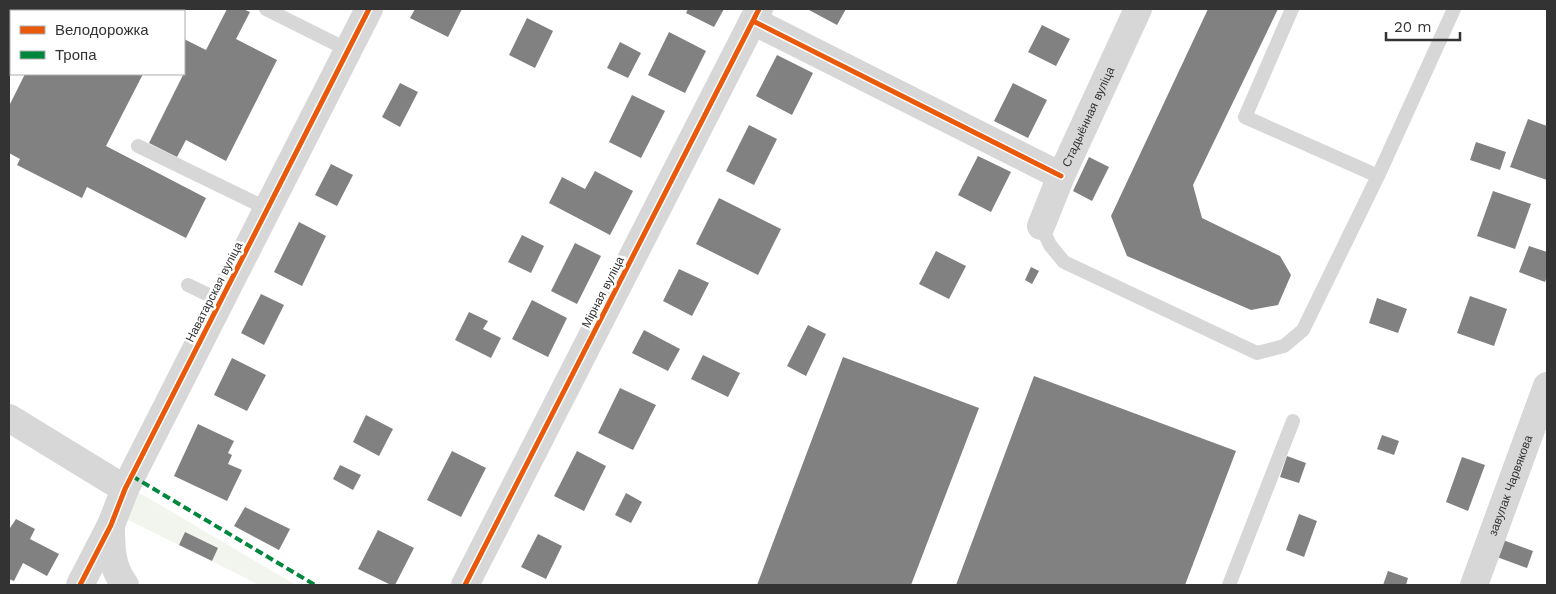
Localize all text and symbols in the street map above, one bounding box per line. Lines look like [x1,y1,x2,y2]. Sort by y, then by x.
legend [10,10,185,75]
scale bar [1386,10,1460,42]
text: 20 m [1394,18,1432,36]
text: Велодорожка [55,21,149,39]
text: Тропа [55,46,97,64]
street label: Стадыённая вуліца [1059,64,1118,169]
street label: Наватарская вуліца [183,239,245,344]
street label: Мірная вуліца [579,254,627,330]
street label: завулак Чарвякова [1486,433,1535,538]

